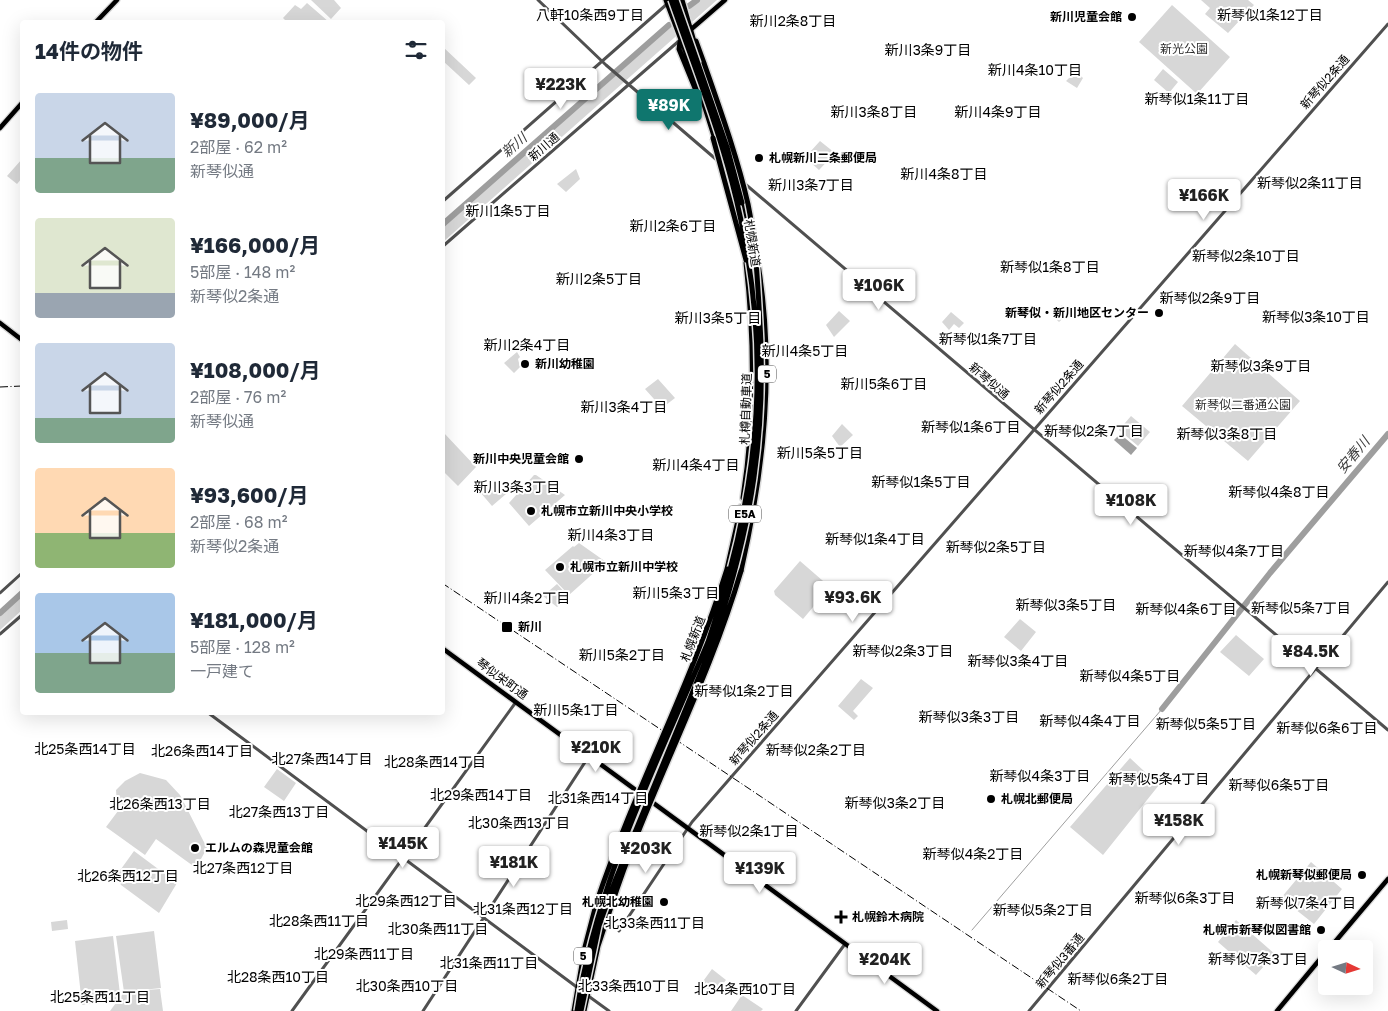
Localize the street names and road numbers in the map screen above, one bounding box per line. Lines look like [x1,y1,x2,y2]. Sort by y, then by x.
street label: 新琴似2条通 [1297,51,1352,112]
street label: 新川通 [525,129,562,164]
street label: 札幌新道 [741,218,764,268]
street label: 新琴似2条通 [1031,356,1086,417]
street label: 新琴似通 [966,359,1012,402]
road number: 5 [758,366,776,382]
street label: 札樽自動車道 [737,373,754,445]
road number: E5A [729,506,761,522]
street label: 札幌新道 [677,614,708,664]
street label: 琴似栄町通 [474,655,531,702]
street label: 新琴似2条通 [726,707,781,768]
street label: 新琴似3番通 [1032,930,1087,991]
road number: 5 [574,948,592,964]

